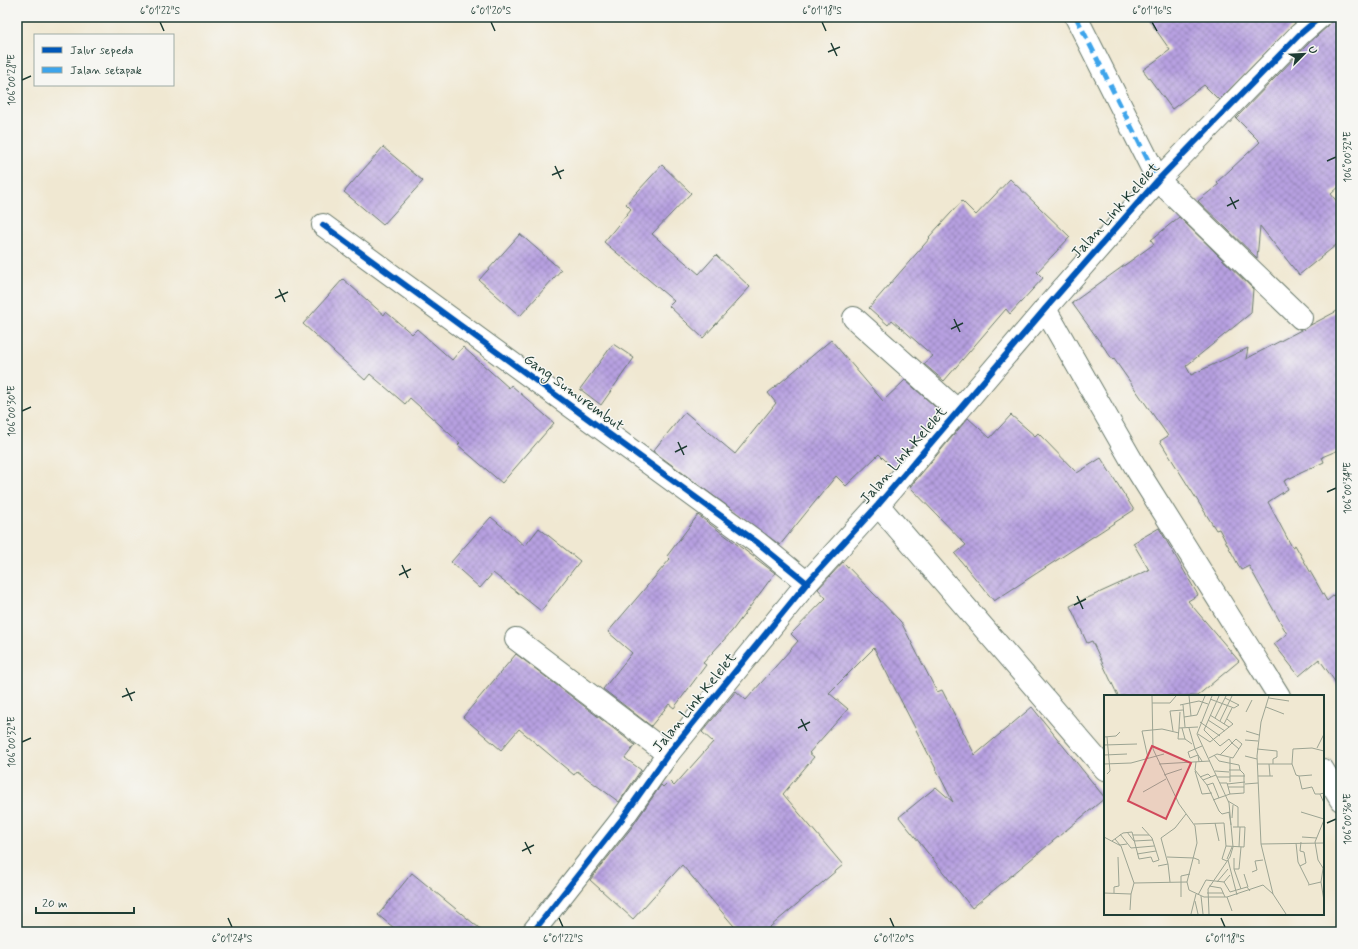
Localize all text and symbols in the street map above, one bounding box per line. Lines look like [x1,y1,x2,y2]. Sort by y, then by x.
text: 6°01'22"S [140,4,180,18]
text: 6°01'20"S [471,4,512,18]
text: 6°01'18"S [802,4,842,18]
text: 6°01'16"S [1132,4,1172,18]
legend [34,34,174,86]
north arrow [1284,34,1324,74]
text: Jalur sepeda [70,43,134,59]
text: U [1304,44,1320,56]
text: 106°00'28"E [5,54,19,106]
text: Jalan setapak [70,63,142,79]
text: 106°00'32"E [1341,131,1355,183]
street label: Jalan Link Kelelet [1067,158,1164,263]
street label: Gang Sumurembut [519,350,628,437]
text: 106°00'30"E [5,385,19,437]
street label: Jalan Link Kelelet [856,403,952,509]
text: 106°00'34"E [1341,462,1355,514]
street label: Jalan Link Kelelet [648,648,741,757]
inset map [1104,695,1324,915]
text: 106°00'32"E [5,716,19,768]
text: 106°00'36"E [1341,793,1355,845]
scale bar [36,889,134,915]
text: 20 m [42,896,68,912]
text: 6°01'24"S [212,932,253,946]
text: 6°01'22"S [543,932,583,946]
text: 6°01'20"S [874,932,915,946]
text: 6°01'18"S [1205,932,1245,946]

